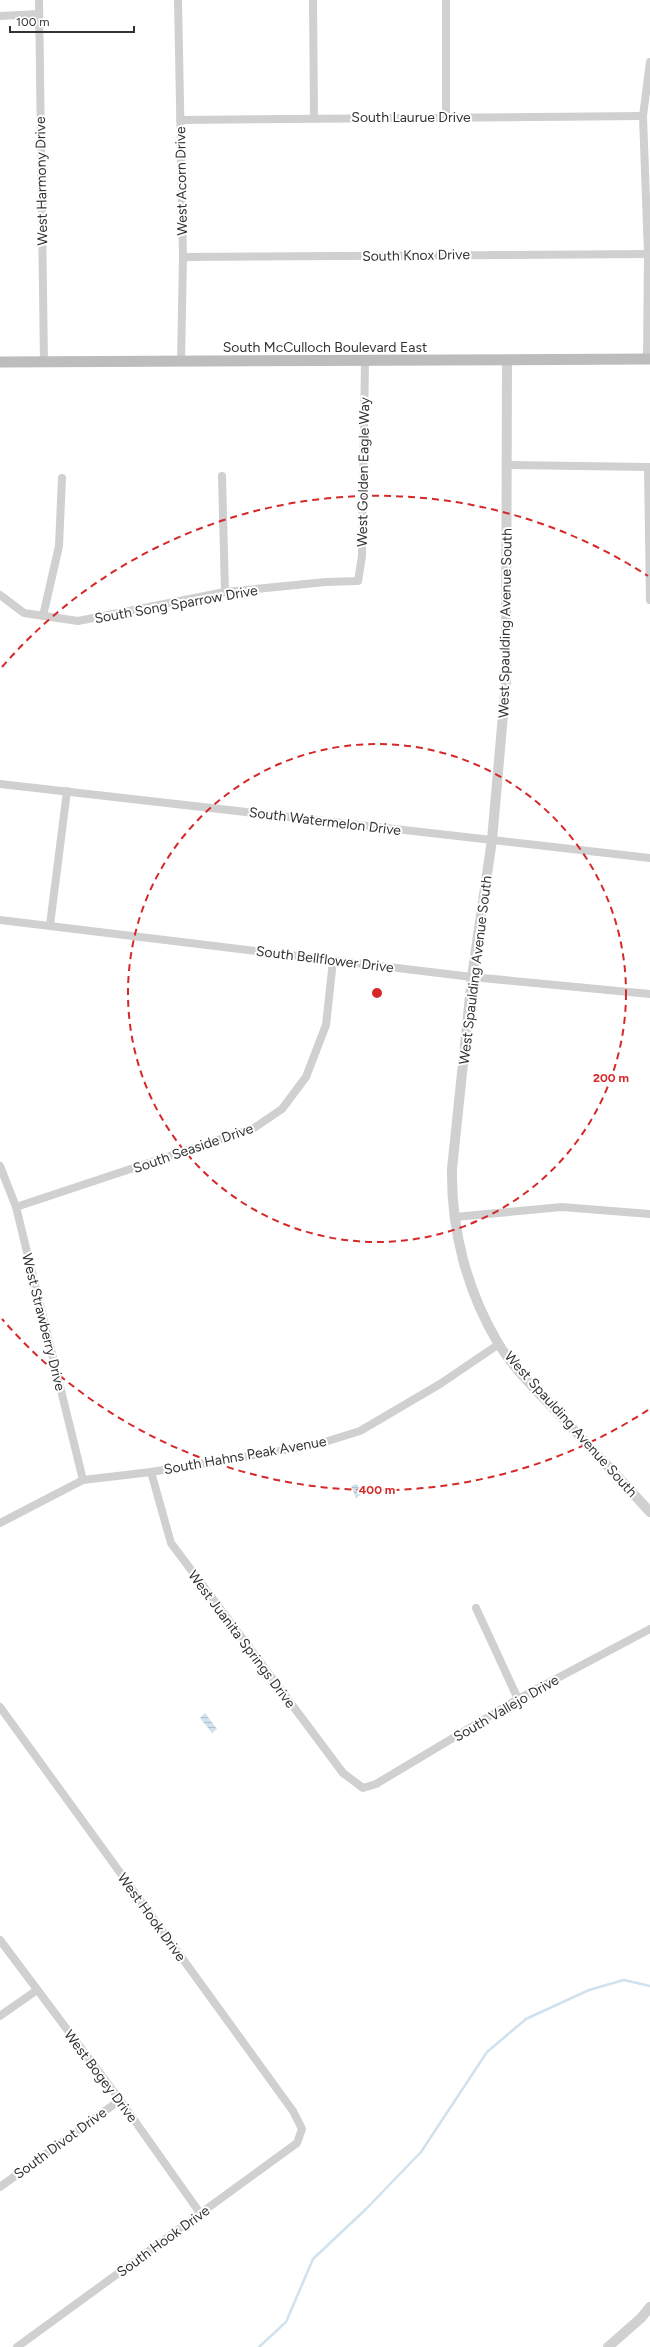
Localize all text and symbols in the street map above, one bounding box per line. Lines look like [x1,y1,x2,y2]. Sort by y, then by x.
scale bar [10,8,134,34]
text: 100 m [16,15,50,29]
street label: South Laurue Drive [351,109,471,126]
street label: West Harmony Drive [32,116,51,246]
street label: West Acorn Drive [172,126,191,236]
street label: South Knox Drive [362,246,470,265]
street label: South McCulloch Boulevard East [223,339,427,356]
street label: West Golden Eagle Way [354,396,373,547]
street label: West Spaulding Avenue South [495,528,516,718]
street label: South Song Sparrow Drive [93,582,259,627]
street label: South Watermelon Drive [248,804,402,839]
street label: West Spaulding Avenue South [455,875,496,1065]
street label: South Bellflower Drive [255,943,395,976]
centre of rings [370,986,384,1000]
text: 200 m [593,1071,629,1085]
street label: South Seaside Drive [131,1120,256,1177]
street label: West Strawberry Drive [18,1252,69,1393]
street label: West Spaulding Avenue South [501,1348,641,1501]
street label: South Hahns Peak Avenue [163,1433,328,1478]
text: 400 m [359,1483,395,1497]
street label: West Juanita Springs Drive [184,1567,299,1712]
street label: South Vallejo Drive [451,1671,562,1746]
street label: West Hook Drive [114,1870,190,1965]
street label: West Bogey Drive [60,2027,141,2126]
street label: South Divot Drive [11,2104,110,2183]
street label: South Hook Drive [114,2202,213,2281]

